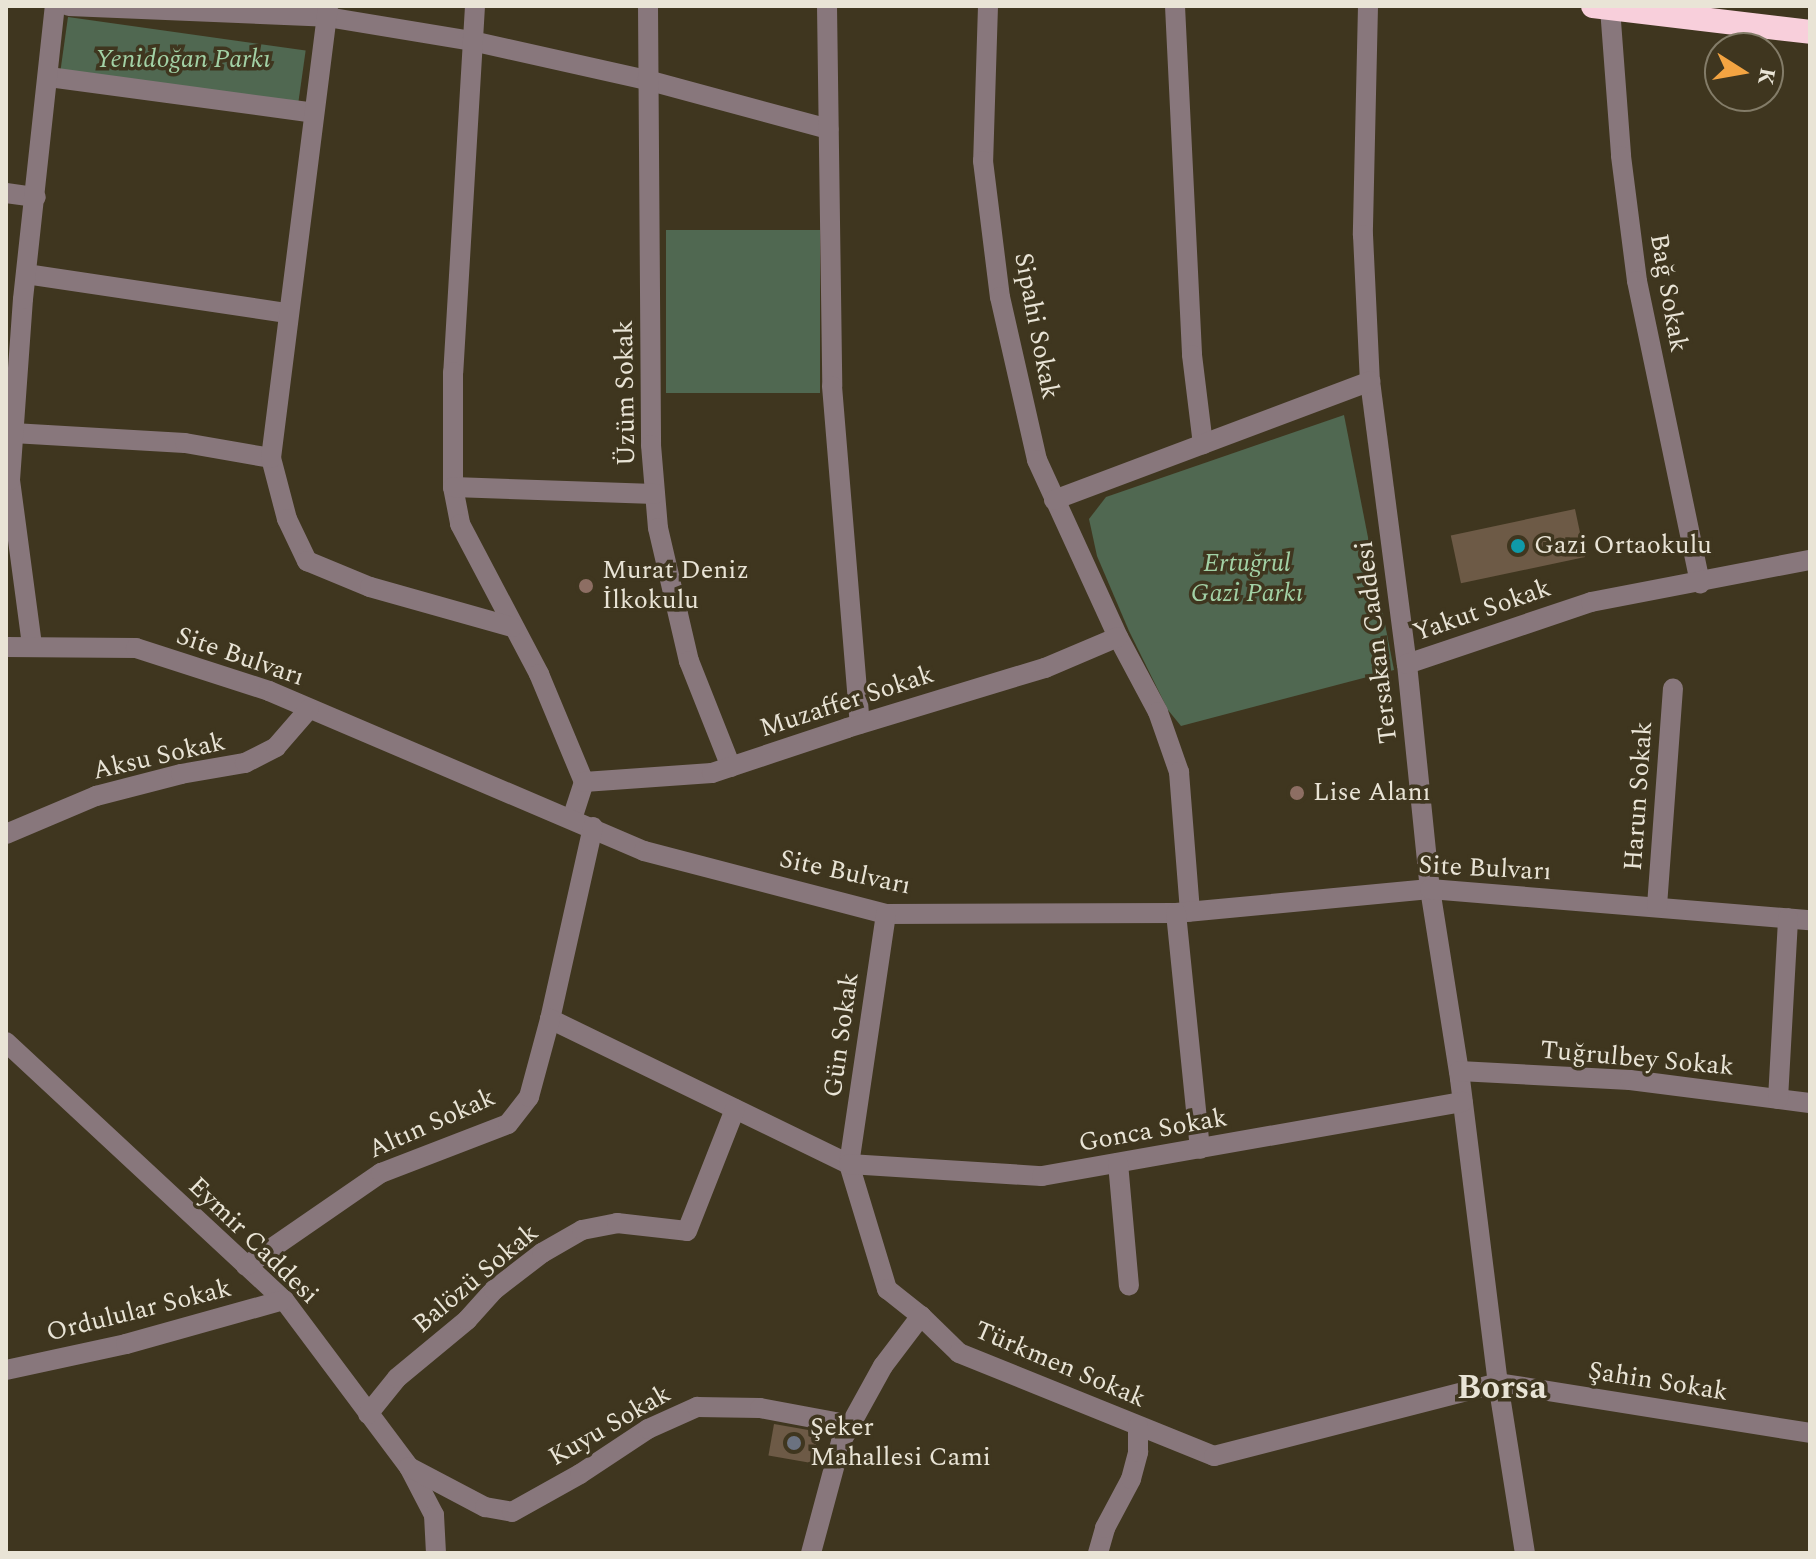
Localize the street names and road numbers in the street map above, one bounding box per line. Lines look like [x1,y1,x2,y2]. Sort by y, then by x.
street label: Bağ Sokak [1642,231,1694,355]
street label: Sipahi Sokak [1007,250,1065,402]
street label: Üzüm Sokak [609,320,643,466]
street label: Tersakan Caddesi [1349,539,1405,745]
street label: Yakut Sokak [1409,573,1555,649]
street label: Site Bulvarı [172,621,308,693]
street label: Muzaffer Sokak [756,659,938,745]
street label: Harun Sokak [1618,720,1660,872]
street label: Aksu Sokak [90,727,228,787]
street label: Site Bulvarı [777,844,913,902]
street label: Site Bulvarı [1418,850,1552,888]
street label: Gün Sokak [818,971,866,1099]
street label: Tuğrulbey Sokak [1539,1035,1735,1083]
street label: Altın Sokak [364,1082,500,1166]
street label: Gonca Sokak [1076,1103,1230,1159]
street label: Eymir Caddesi [181,1171,325,1311]
street label: Balözü Sokak [407,1217,545,1341]
street label: Ordulular Sokak [43,1273,235,1349]
street label: Türkmen Sokak [970,1315,1150,1415]
street label: Şahin Sokak [1586,1356,1730,1408]
street label: Kuyu Sokak [543,1379,677,1473]

